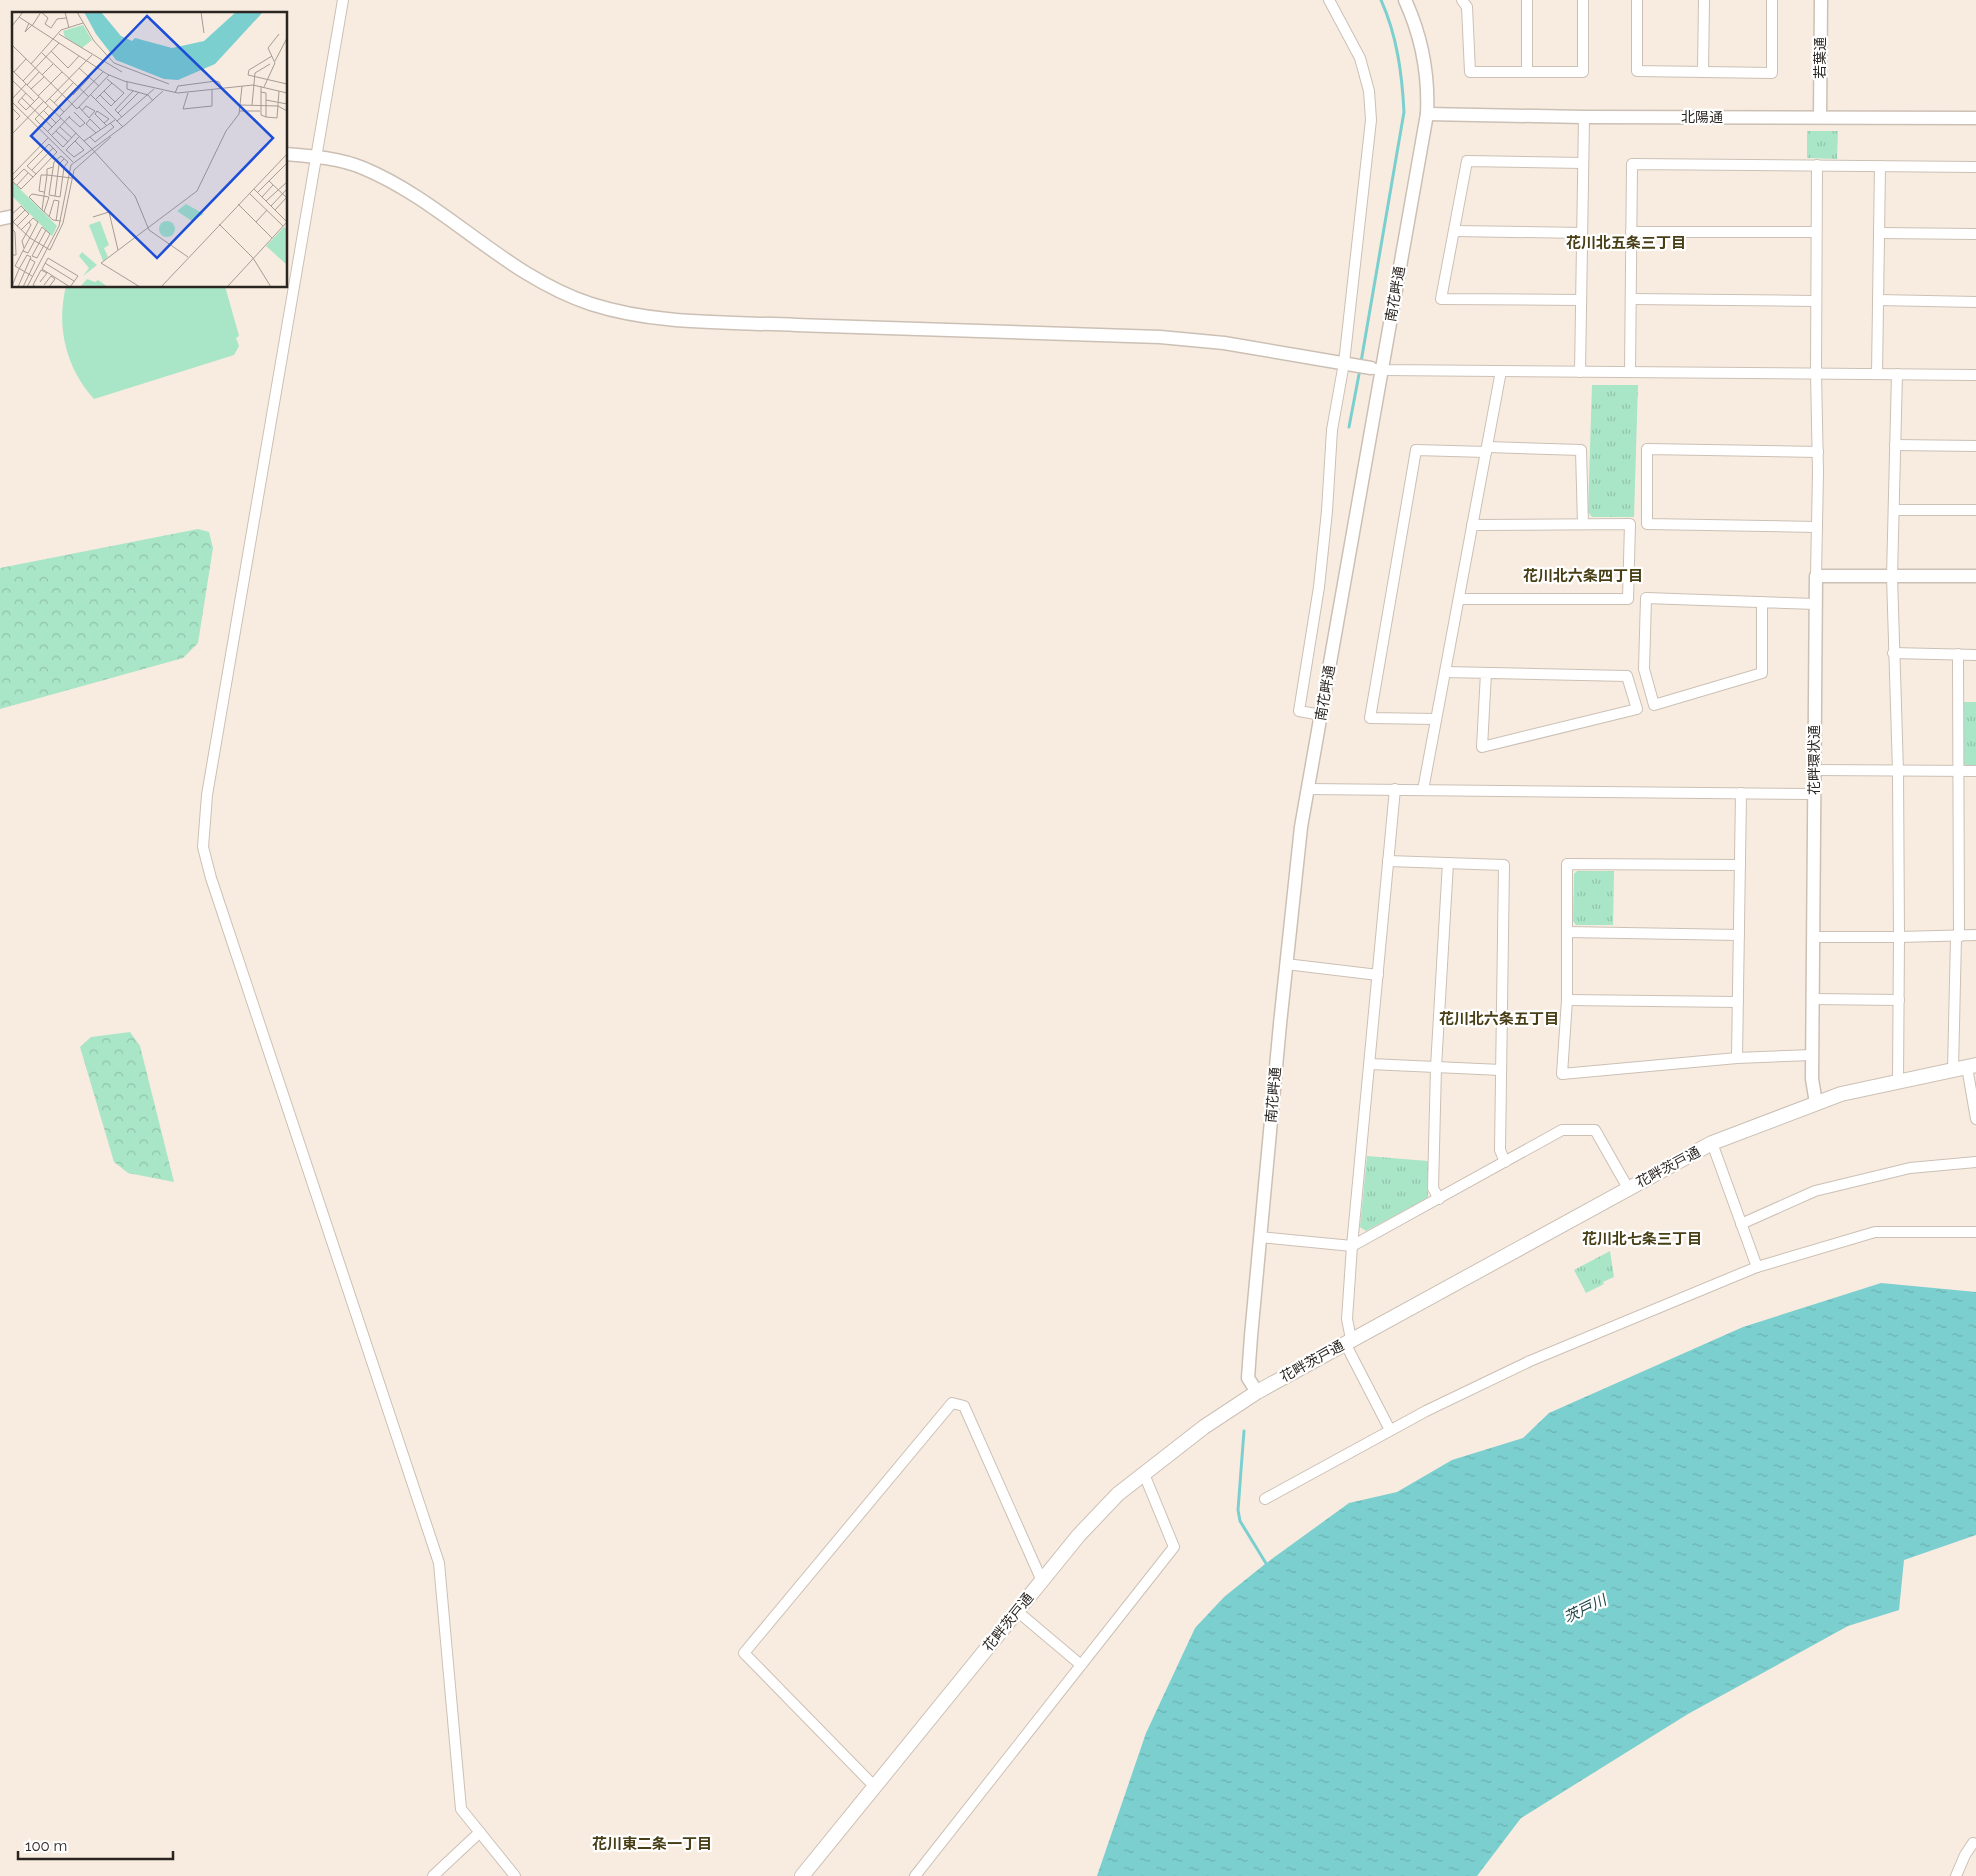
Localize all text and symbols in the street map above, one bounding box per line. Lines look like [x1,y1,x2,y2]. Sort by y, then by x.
inset map [12,12,288,288]
street label: 若葉通 [1812,37,1828,79]
street label: 北陽通 [1681,109,1723,125]
district label: 花川北五条三丁目 [1566,234,1686,252]
street label: 南花畔通 [1382,265,1408,323]
district label: 花川北六条四丁目 [1523,567,1643,585]
street label: 南花畔通 [1312,664,1338,722]
street label: 花畔環状通 [1806,725,1822,795]
district label: 花川北六条五丁目 [1439,1010,1559,1028]
street label: 南花畔通 [1263,1066,1283,1124]
street label: 花畔茨戸通 [1633,1144,1703,1190]
district label: 花川北七条三丁目 [1582,1230,1702,1248]
street label: 花畔茨戸通 [1278,1337,1346,1385]
street label: 花畔茨戸通 [980,1590,1036,1654]
water label: 茨戸川 [1561,1590,1611,1627]
scale bar [18,1828,172,1860]
district label: 花川東二条一丁目 [592,1835,712,1853]
text: 100 m [25,1837,67,1855]

